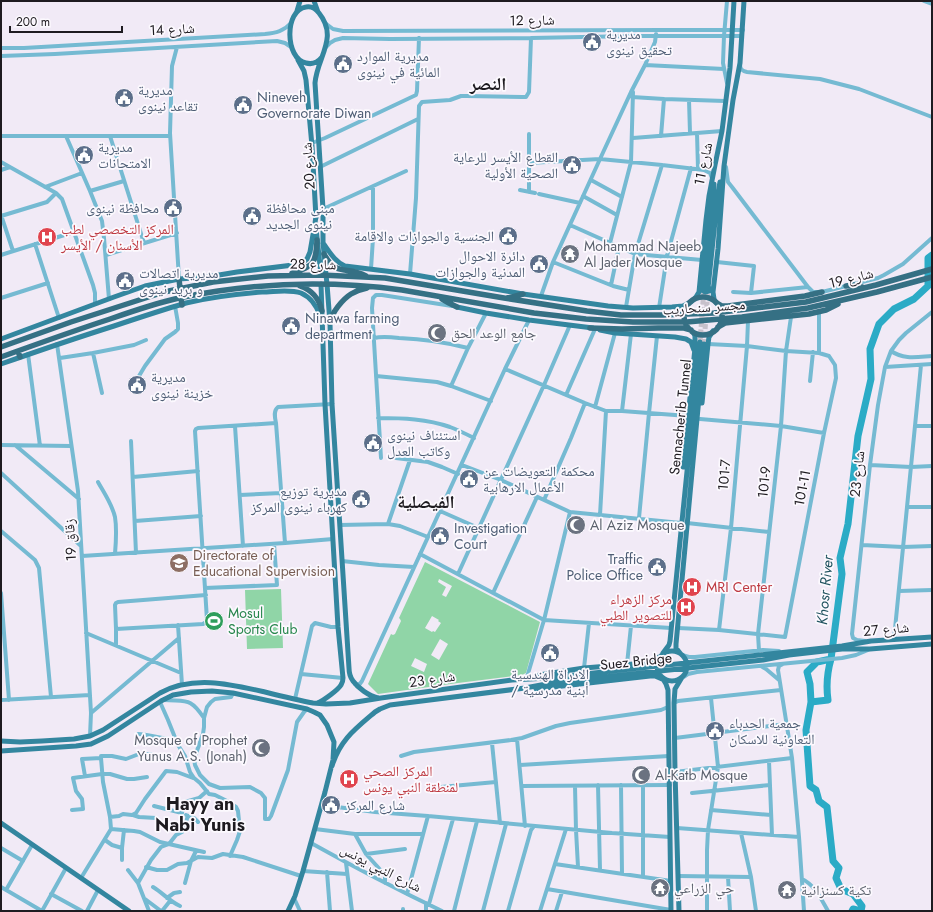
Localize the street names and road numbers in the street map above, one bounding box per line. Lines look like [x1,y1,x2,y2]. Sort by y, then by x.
street label: شارع 12 [509,10,555,30]
street label: شارع 14 [149,18,195,40]
street label: شارع 11 [689,141,717,187]
street label: شارع 20 [296,142,320,190]
street label: شارع 28 [290,254,336,274]
street label: شارع 19 [827,263,875,293]
street label: مجسر سنحاريب [662,294,746,320]
street label: Sennacherib Tunnel [664,358,696,476]
street label: شارع 23 [845,450,869,498]
street label: 101-7 [713,458,735,491]
street label: 101-9 [752,465,776,499]
street label: 101-11 [789,468,815,508]
street label: زقاق 19 [59,518,81,562]
street label: شارع 27 [862,617,910,641]
street label: Suez Bridge [599,647,673,675]
street label: شارع 23 [408,666,456,692]
street label: شارع النبي يونس [336,839,425,898]

